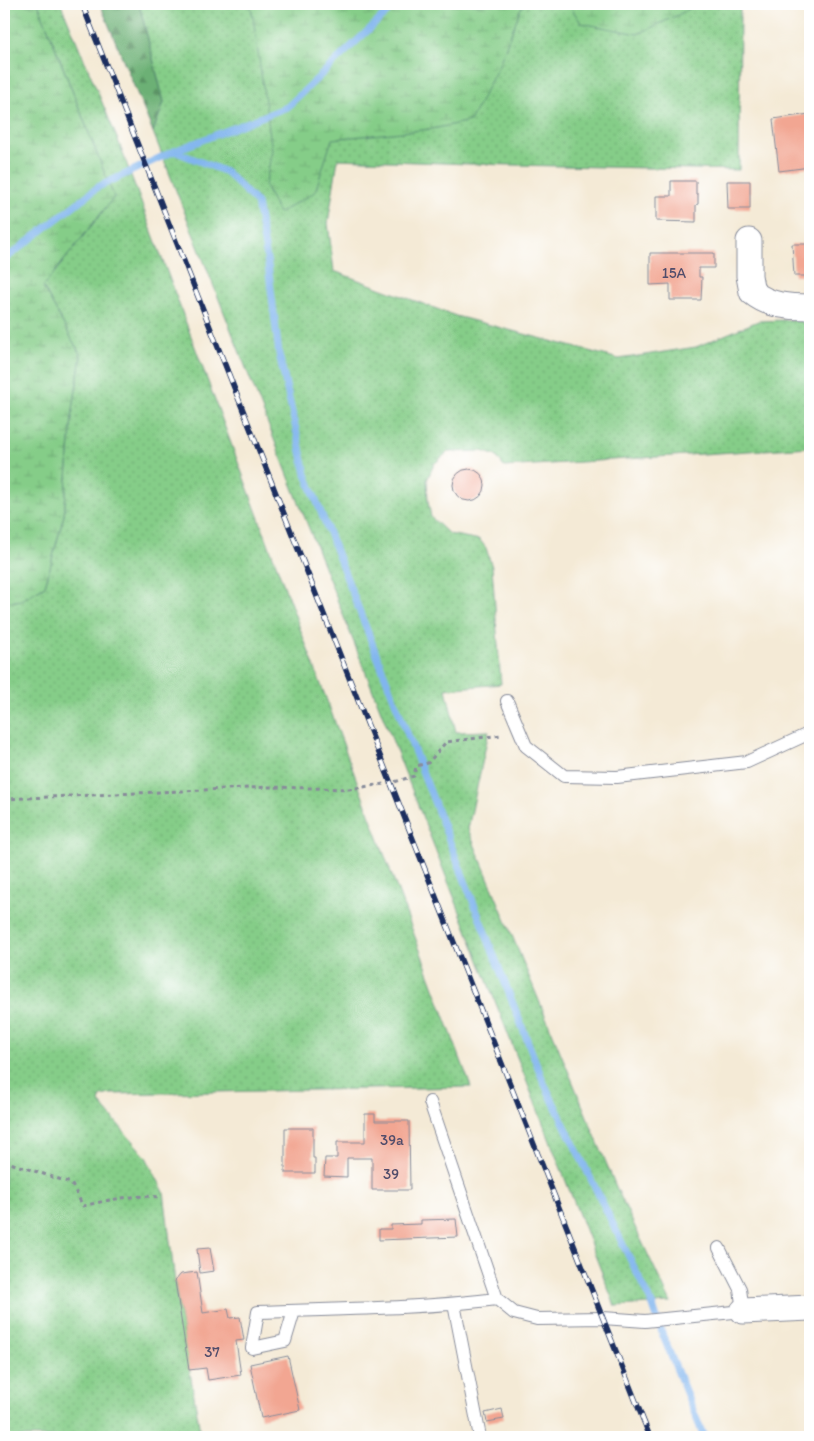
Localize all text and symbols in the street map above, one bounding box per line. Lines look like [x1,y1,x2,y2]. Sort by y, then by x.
house number: 15A [662,264,687,282]
house number: 39a [380,1131,404,1149]
house number: 39 [383,1165,399,1183]
house number: 37 [204,1343,220,1361]

